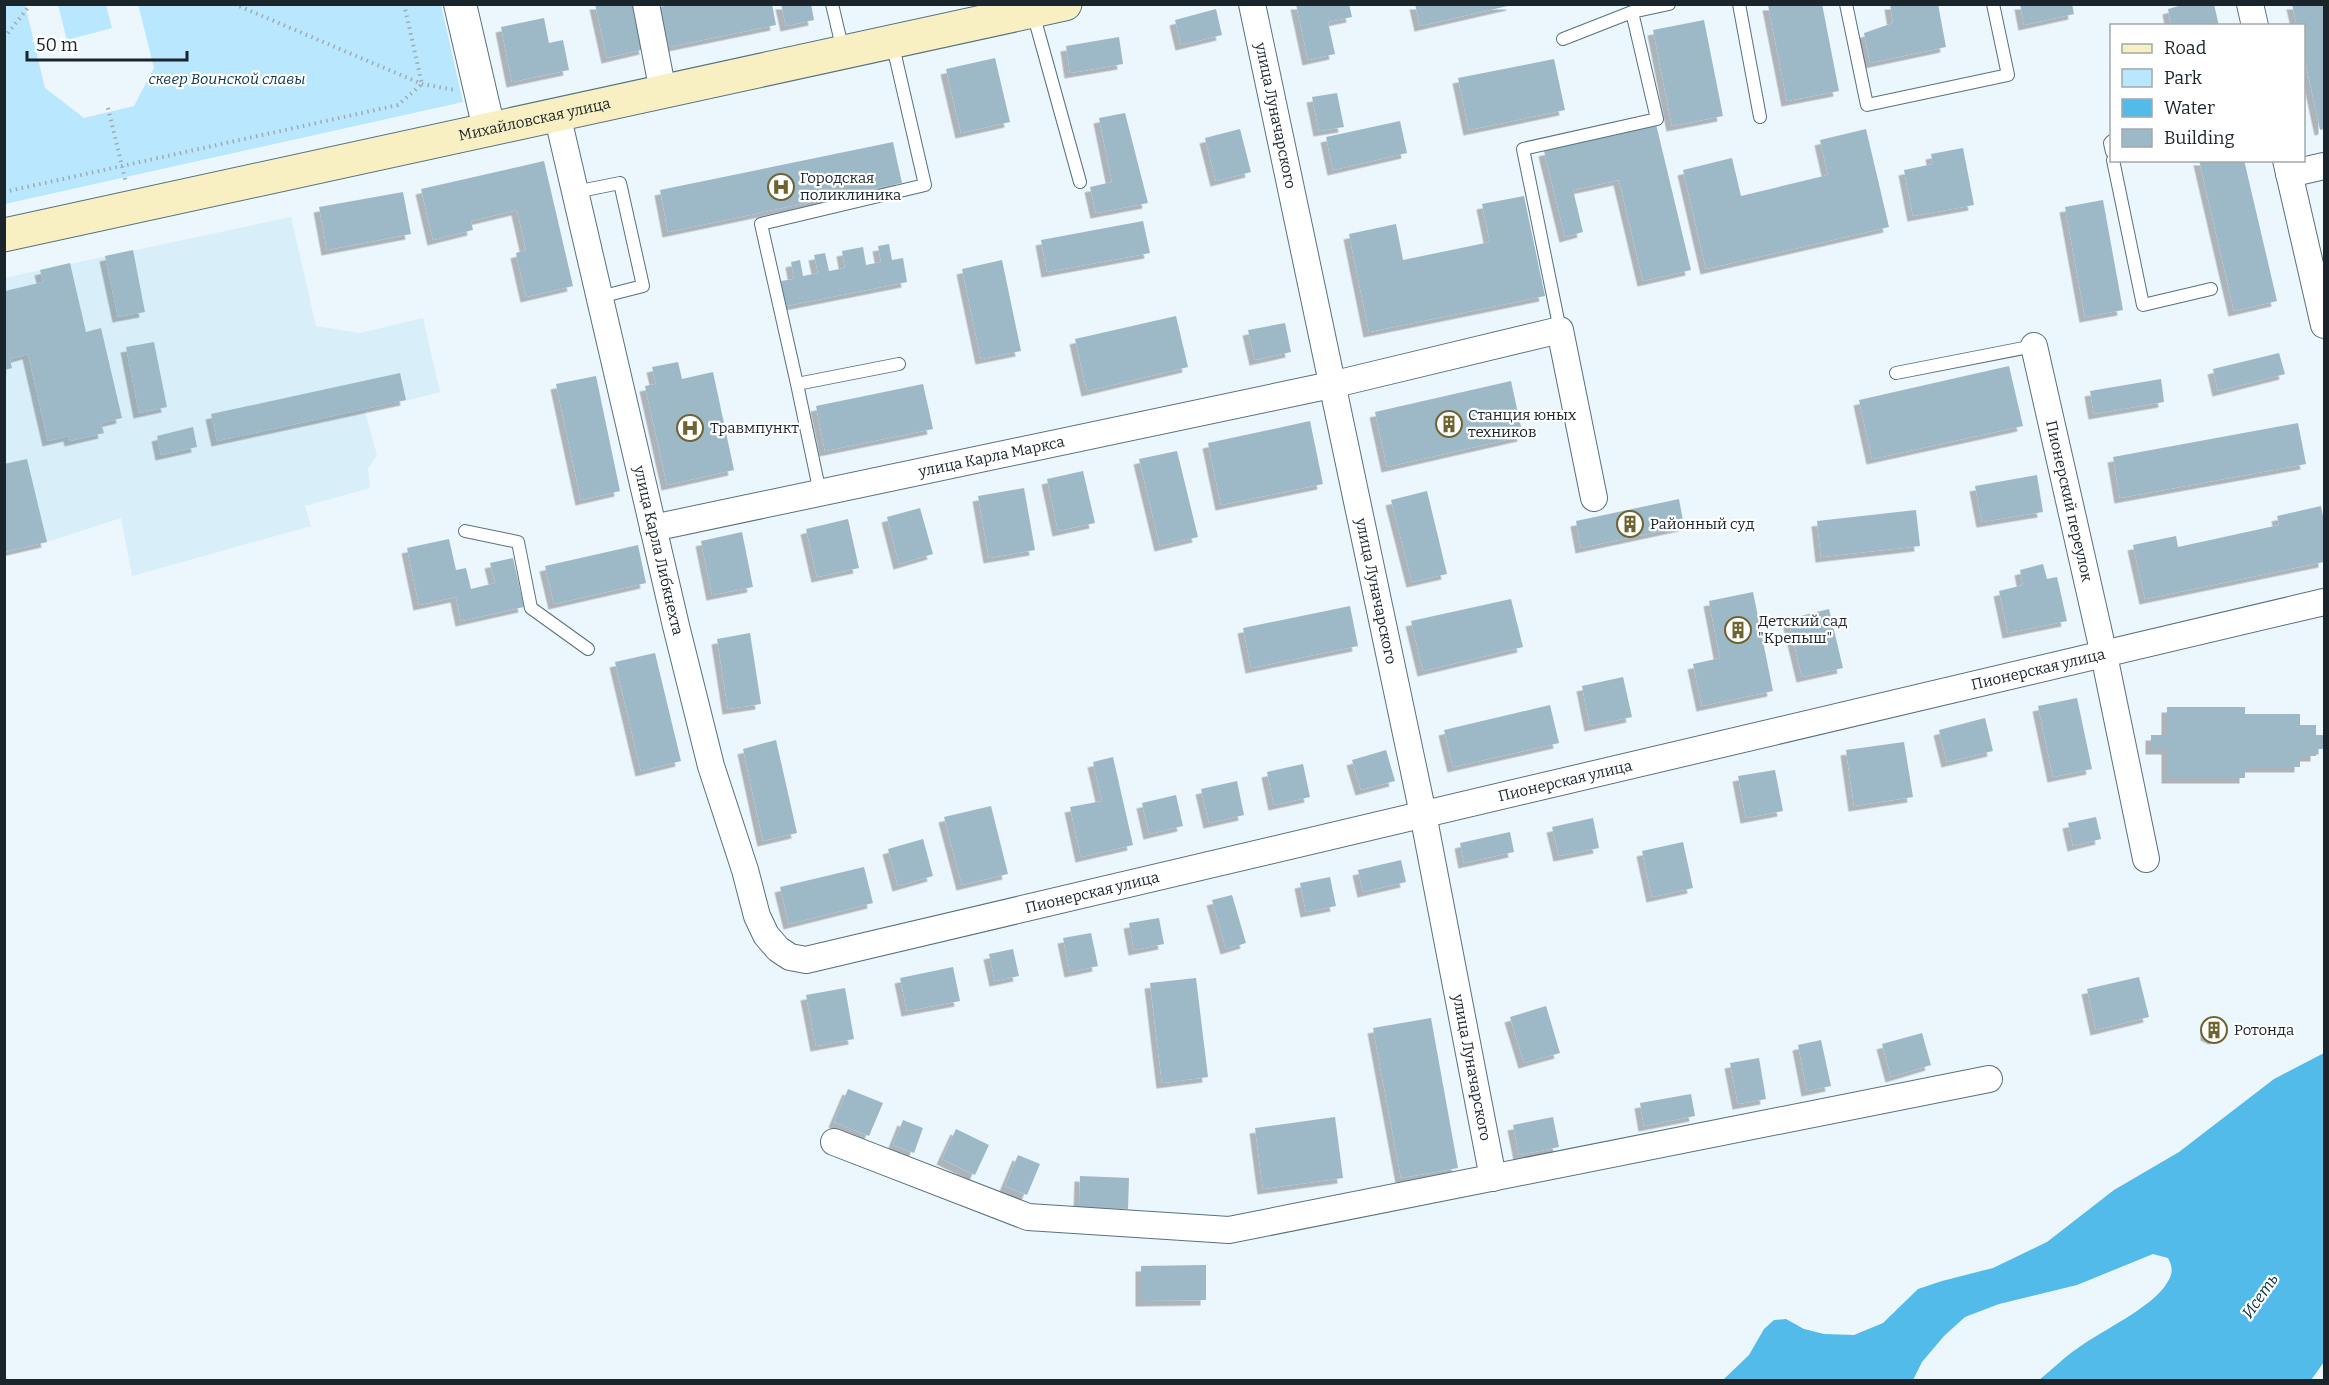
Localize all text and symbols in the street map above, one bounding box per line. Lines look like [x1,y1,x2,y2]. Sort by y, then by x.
scale bar [27,24,188,62]
legend [2110,24,2305,162]
text: 50 m [36,34,78,56]
text: Road [2164,37,2207,59]
street label: улица Луначарского [1251,40,1300,190]
text: Park [2164,67,2203,89]
park label: сквер Воинской славы [148,70,306,88]
street label: Михайловская улица [457,94,612,145]
text: Water [2164,97,2215,119]
text: Building [2164,127,2235,149]
place label: Городская поликлиника [800,169,901,204]
hospital icon: Городская поликлиника [766,172,796,202]
place label: Станция юных техников [1468,406,1577,441]
building icon: Станция юных техников [1434,409,1464,439]
hospital icon: Травмпункт [675,413,705,443]
place label: Травмпункт [710,419,799,437]
street label: Пионерский переулок [2042,419,2096,584]
street label: улица Карла Маркса [916,432,1066,481]
street label: улица Карла Либкнехта [630,463,687,637]
building icon: Районный суд [1615,509,1645,539]
street label: улица Луначарского [1352,515,1400,666]
place label: Районный суд [1650,515,1754,533]
place label: Детский сад "Крепыш" [1758,612,1847,647]
building icon: Детский сад "Крепыш" [1723,615,1753,645]
street label: Пионерская улица [1969,645,2107,694]
street label: Пионерская улица [1496,756,1634,805]
street label: Пионерская улица [1023,868,1161,917]
street label: улица Луначарского [1449,992,1495,1142]
building icon: Ротонда [2199,1015,2229,1045]
place label: Ротонда [2234,1021,2294,1039]
water label: Исеть [2238,1270,2282,1322]

